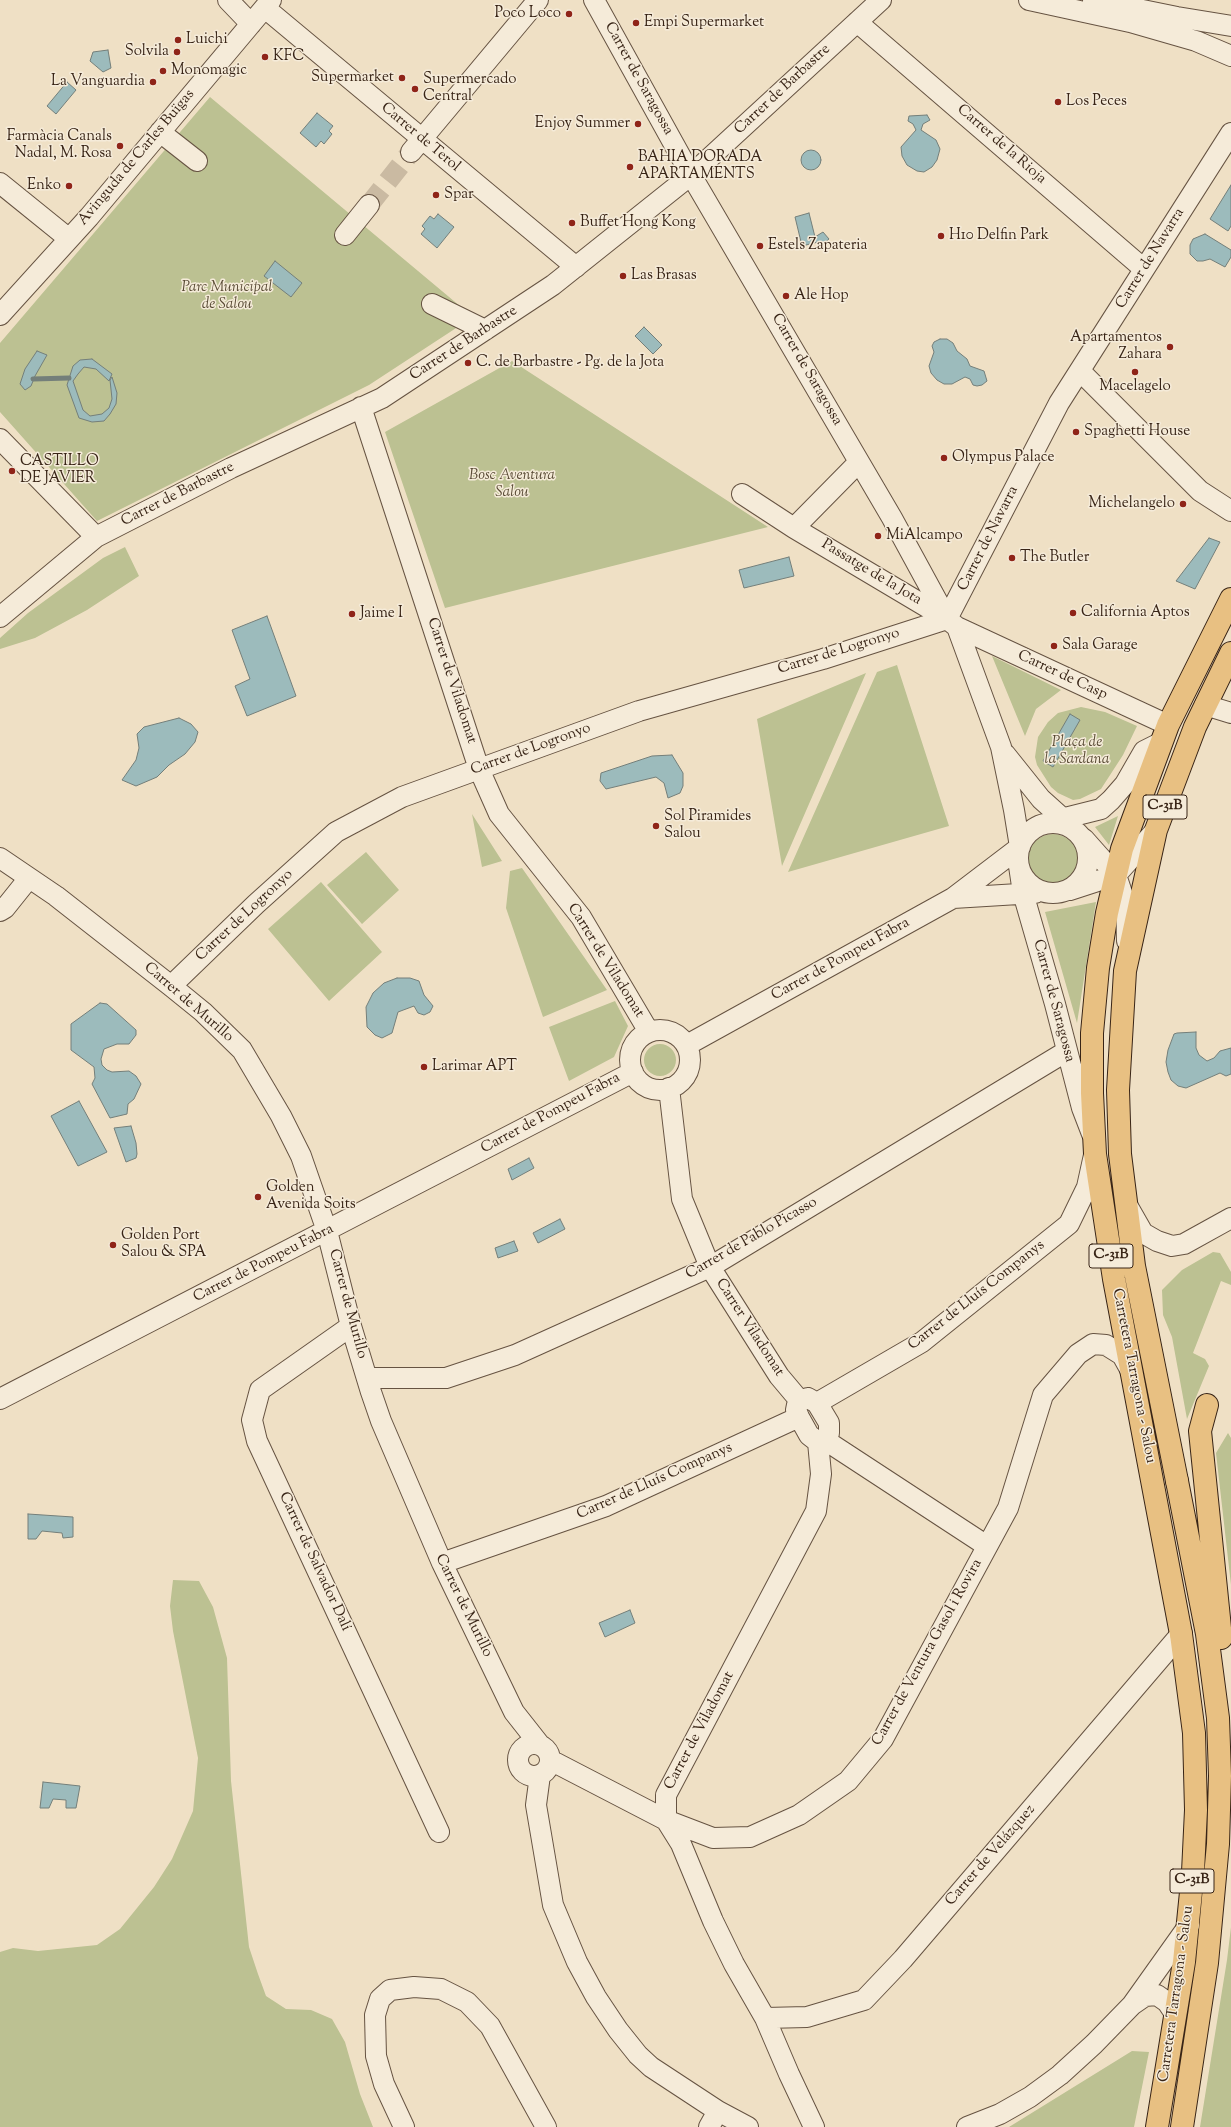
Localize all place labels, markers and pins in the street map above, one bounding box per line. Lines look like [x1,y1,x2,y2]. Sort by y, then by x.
place label: Poco Loco [495,5,561,23]
marker: Poco Loco [564,9,574,19]
place label: Empi Supermarket [644,14,764,32]
marker: Empi Supermarket [631,18,641,28]
place label: Luichi [186,31,228,49]
marker: Luichi [173,35,183,45]
place label: Solvila [125,43,169,61]
marker: Solvila [172,47,182,57]
place label: KFC [273,48,304,66]
marker: KFC [260,52,270,62]
place label: Monomagic [171,62,247,80]
marker: Monomagic [158,66,168,76]
place label: Supermarket [311,69,394,87]
place label: Supermercado Central [423,71,516,106]
place label: La Vanguardia [51,73,145,91]
marker: Supermarket [397,73,407,83]
marker: La Vanguardia [148,77,158,87]
marker: Supermercado Central [410,84,420,94]
place label: Los Peces [1066,93,1127,111]
marker: Los Peces [1053,97,1063,107]
place label: Enjoy Summer [535,115,630,133]
marker: Enjoy Summer [633,119,643,129]
place label: Farmàcia Canals Nadal, M. Rosa [7,128,112,163]
marker: Farmàcia Canals Nadal, M. Rosa [115,141,125,151]
place label: BAHIA DORADA APARTAMENTS [638,149,762,184]
marker: BAHIA DORADA APARTAMENTS [625,162,635,172]
place label: Enko [27,177,61,195]
marker: Enko [64,181,74,191]
place label: Spar [444,186,474,204]
marker: Spar [431,190,441,200]
place label: Buffet Hong Kong [580,214,696,232]
marker: Buffet Hong Kong [567,218,577,228]
place label: H10 Delfin Park [949,227,1049,245]
marker: H10 Delfin Park [936,231,946,241]
place label: Estels Zapateria [768,237,867,255]
marker: Estels Zapateria [755,241,765,251]
place label: Las Brasas [631,267,697,285]
marker: Las Brasas [618,271,628,281]
place label: Ale Hop [794,287,849,305]
marker: Ale Hop [781,291,791,301]
place label: Apartamentos Zahara [1070,329,1162,364]
marker: Apartamentos Zahara [1165,342,1175,352]
place label: C. de Barbastre - Pg. de la Jota [476,354,664,372]
marker: C. de Barbastre - Pg. de la Jota [463,358,473,368]
marker: Macelagelo [1130,367,1140,377]
place label: Macelagelo [1099,378,1171,396]
place label: Spaghetti House [1084,423,1190,441]
marker: Spaghetti House [1071,427,1081,437]
place label: Olympus Palace [952,449,1054,467]
place label: CASTILLO DE JAVIER [20,453,99,488]
marker: Olympus Palace [939,453,949,463]
marker: CASTILLO DE JAVIER [7,466,17,476]
place label: Michelangelo [1089,495,1175,513]
marker: Michelangelo [1178,499,1188,509]
place label: MiAlcampo [886,527,963,545]
marker: MiAlcampo [873,531,883,541]
place label: The Butler [1020,549,1089,567]
marker: The Butler [1007,553,1017,563]
place label: California Aptos [1081,604,1190,622]
place label: Jaime I [360,605,403,623]
marker: California Aptos [1068,608,1078,618]
marker: Jaime I [347,609,357,619]
place label: Sala Garage [1062,637,1138,655]
marker: Sala Garage [1049,641,1059,651]
place label: Sol Piramides Salou [664,808,751,843]
marker: Sol Piramides Salou [651,821,661,831]
place label: Larimar APT [432,1058,517,1076]
marker: Larimar APT [419,1062,429,1072]
place label: Golden Avenida Soits [266,1179,356,1214]
marker: Golden Avenida Soits [253,1192,263,1202]
place label: Golden Port Salou & SPA [121,1227,207,1262]
marker: Golden Port Salou & SPA [108,1240,118,1250]

